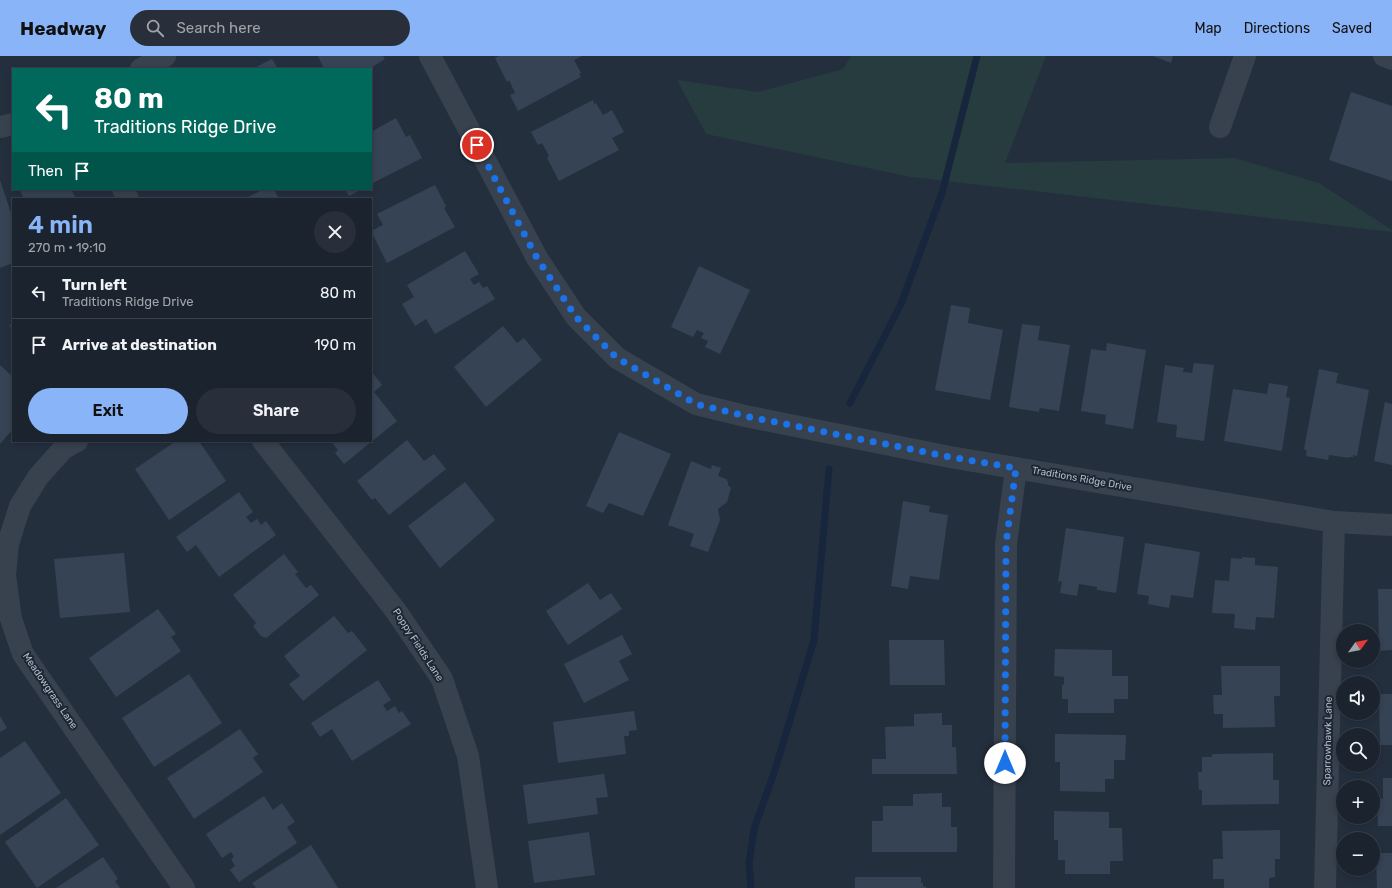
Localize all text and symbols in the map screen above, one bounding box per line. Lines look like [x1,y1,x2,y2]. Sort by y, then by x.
search box [130,10,410,46]
text: Headway [20,17,106,40]
icon: search [144,17,166,39]
text: Search here [176,19,261,37]
text: Map [1195,20,1222,37]
text: Directions [1244,20,1310,37]
text: Saved [1332,20,1372,37]
text: 80 m [94,82,164,115]
icon: left [28,84,80,136]
text: Traditions Ridge Drive [94,116,276,138]
pin [460,128,494,162]
icon: arrive [466,134,488,156]
icon: arrive [71,160,93,182]
text: Then [28,162,63,180]
text: 4 min [28,211,93,239]
button: close [314,211,356,253]
text: 270 m · 19:10 [28,240,106,255]
text: Turn left [62,276,127,294]
icon: left [28,282,50,304]
text: 80 m [320,284,356,302]
text: Traditions Ridge Drive [62,294,194,309]
icon: arrive [28,334,50,356]
text: Arrive at destination [62,336,217,354]
text: 190 m [314,336,356,354]
button: Exit [28,388,188,434]
button: Share [196,388,356,434]
street label: Traditions Ridge Drive [1031,464,1133,494]
street label: Poppy Fields Lane [390,606,446,684]
north arrow [1336,624,1380,668]
map controls [1336,624,1380,876]
street label: Meadowgrass Lane [20,651,80,732]
button: sound [1336,676,1380,720]
street label: Sparrowhawk Lane [1321,696,1335,785]
button: search [1336,728,1380,772]
position arrow [984,742,1026,784]
button: + [1336,780,1380,824]
button: − [1336,832,1380,876]

